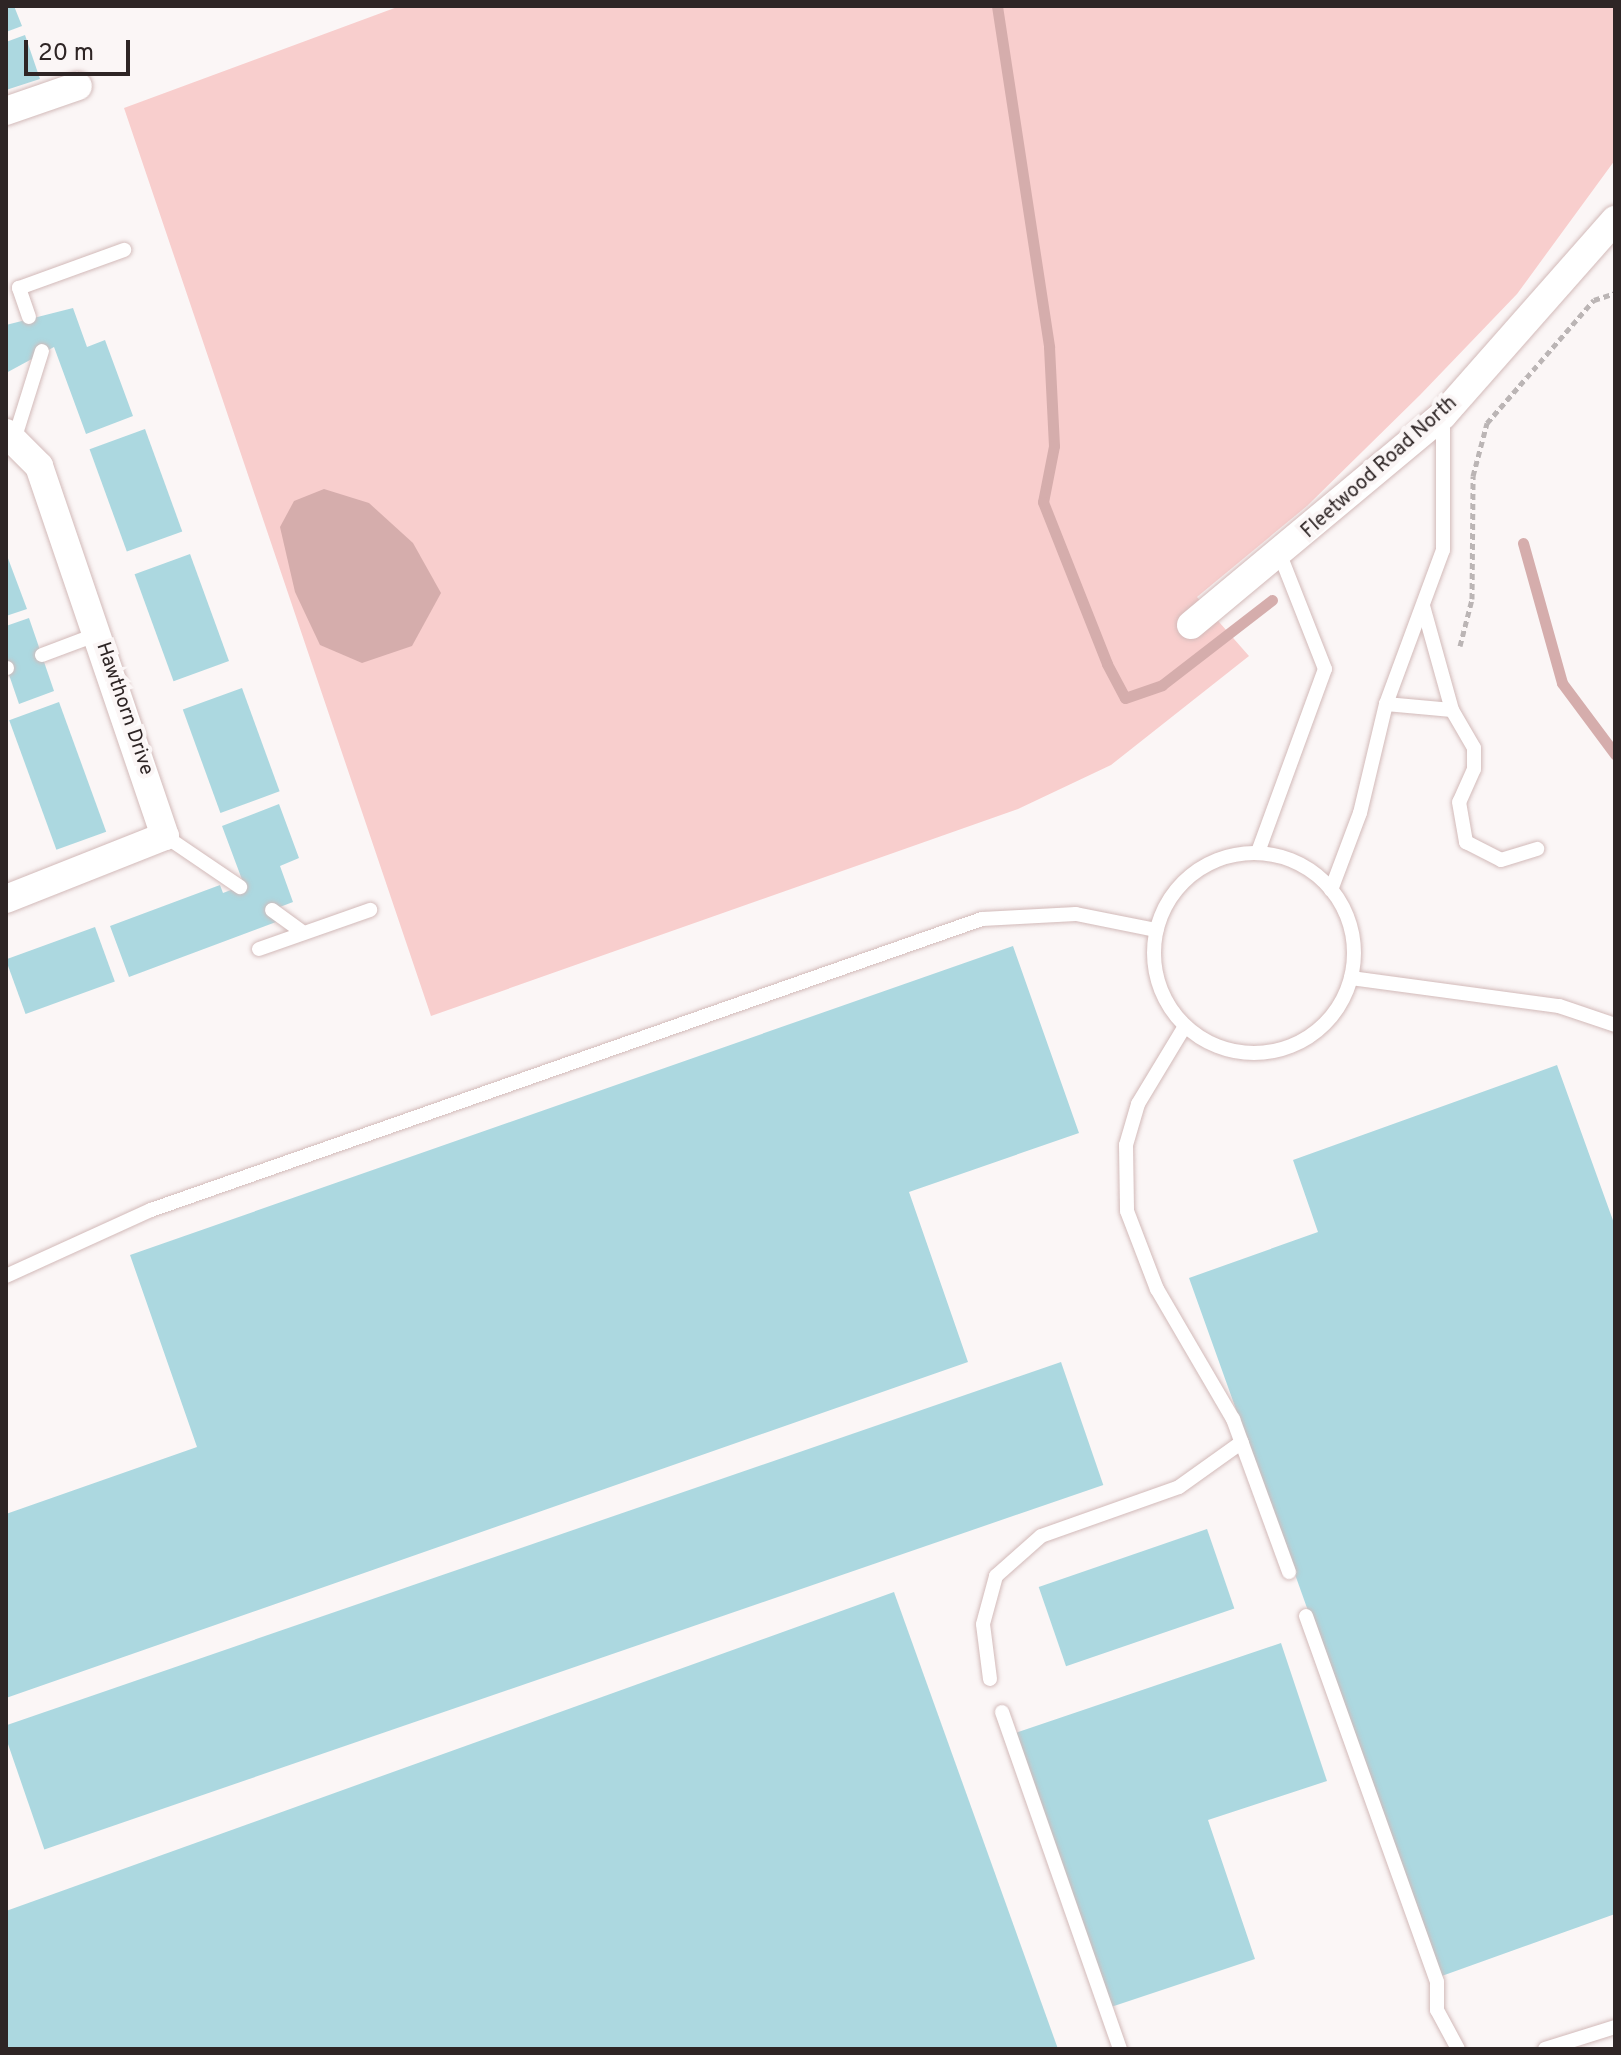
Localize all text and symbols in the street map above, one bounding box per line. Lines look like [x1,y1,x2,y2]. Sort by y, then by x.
scale bar [28,24,134,74]
text: 20 m [38,39,94,69]
street label: Fleetwood Road North [1297,392,1463,544]
street label: Hawthorn Drive [90,639,158,779]

